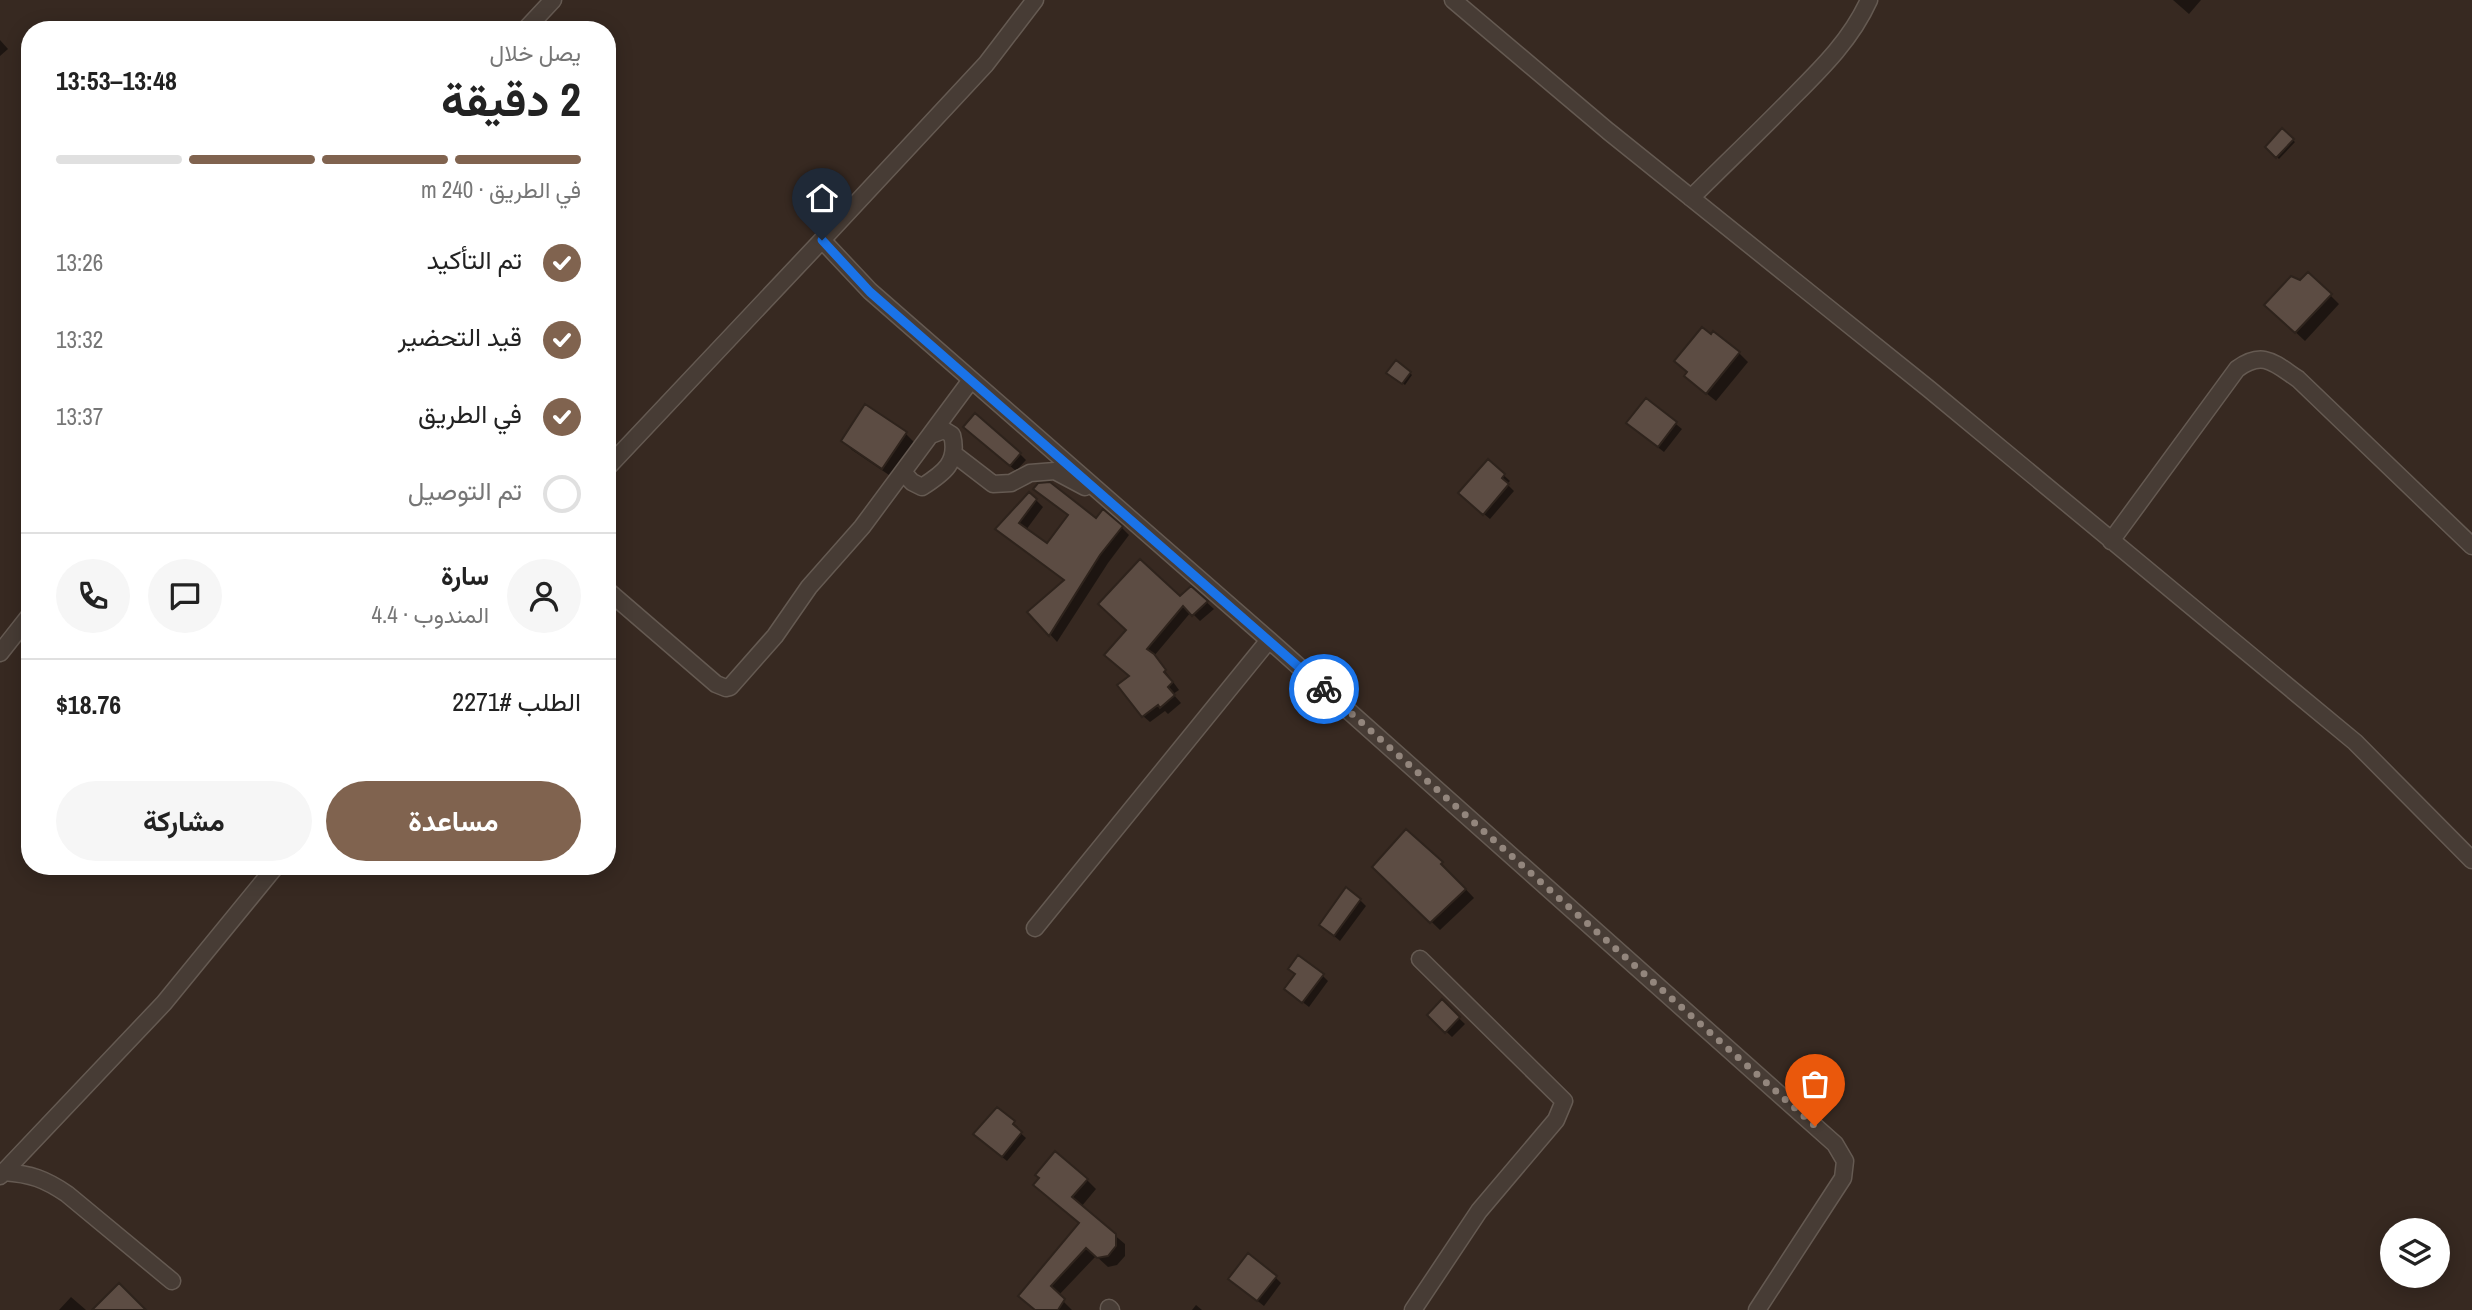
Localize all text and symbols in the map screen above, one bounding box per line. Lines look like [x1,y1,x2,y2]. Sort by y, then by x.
text: يصل خلال [489,37,581,68]
text: 13:48–13:53 [56,63,177,98]
text: 2 دقيقة [441,68,581,130]
pin [792,168,852,240]
text: في الطريق · 240 m [421,174,581,205]
icon: home [803,179,841,217]
text: تم التأكيد [427,242,522,277]
icon: check [543,244,581,282]
text: 13:26 [56,247,103,278]
text: قيد التحضير [398,319,522,354]
icon: check [543,321,581,359]
text: 13:32 [56,324,103,355]
text: في الطريق [418,396,522,431]
icon: check [543,398,581,436]
text: 13:37 [56,401,103,432]
text: تم التوصيل [408,473,522,508]
text: سارة [441,558,489,593]
button: phone [56,559,130,633]
button: chat [148,559,222,633]
button: person [507,559,581,633]
text: المندوب · 4.4 [372,599,489,630]
courier [1289,654,1359,724]
icon: bike [1305,670,1343,708]
text: الطلب #2271 [452,684,581,719]
text: $18.76 [56,687,121,722]
button: مشاركة [56,781,312,861]
button: مساعدة [326,781,581,861]
pin [1785,1054,1845,1126]
icon: bag [1796,1065,1834,1103]
map controls [2380,1218,2450,1288]
button: layers [2380,1218,2450,1288]

